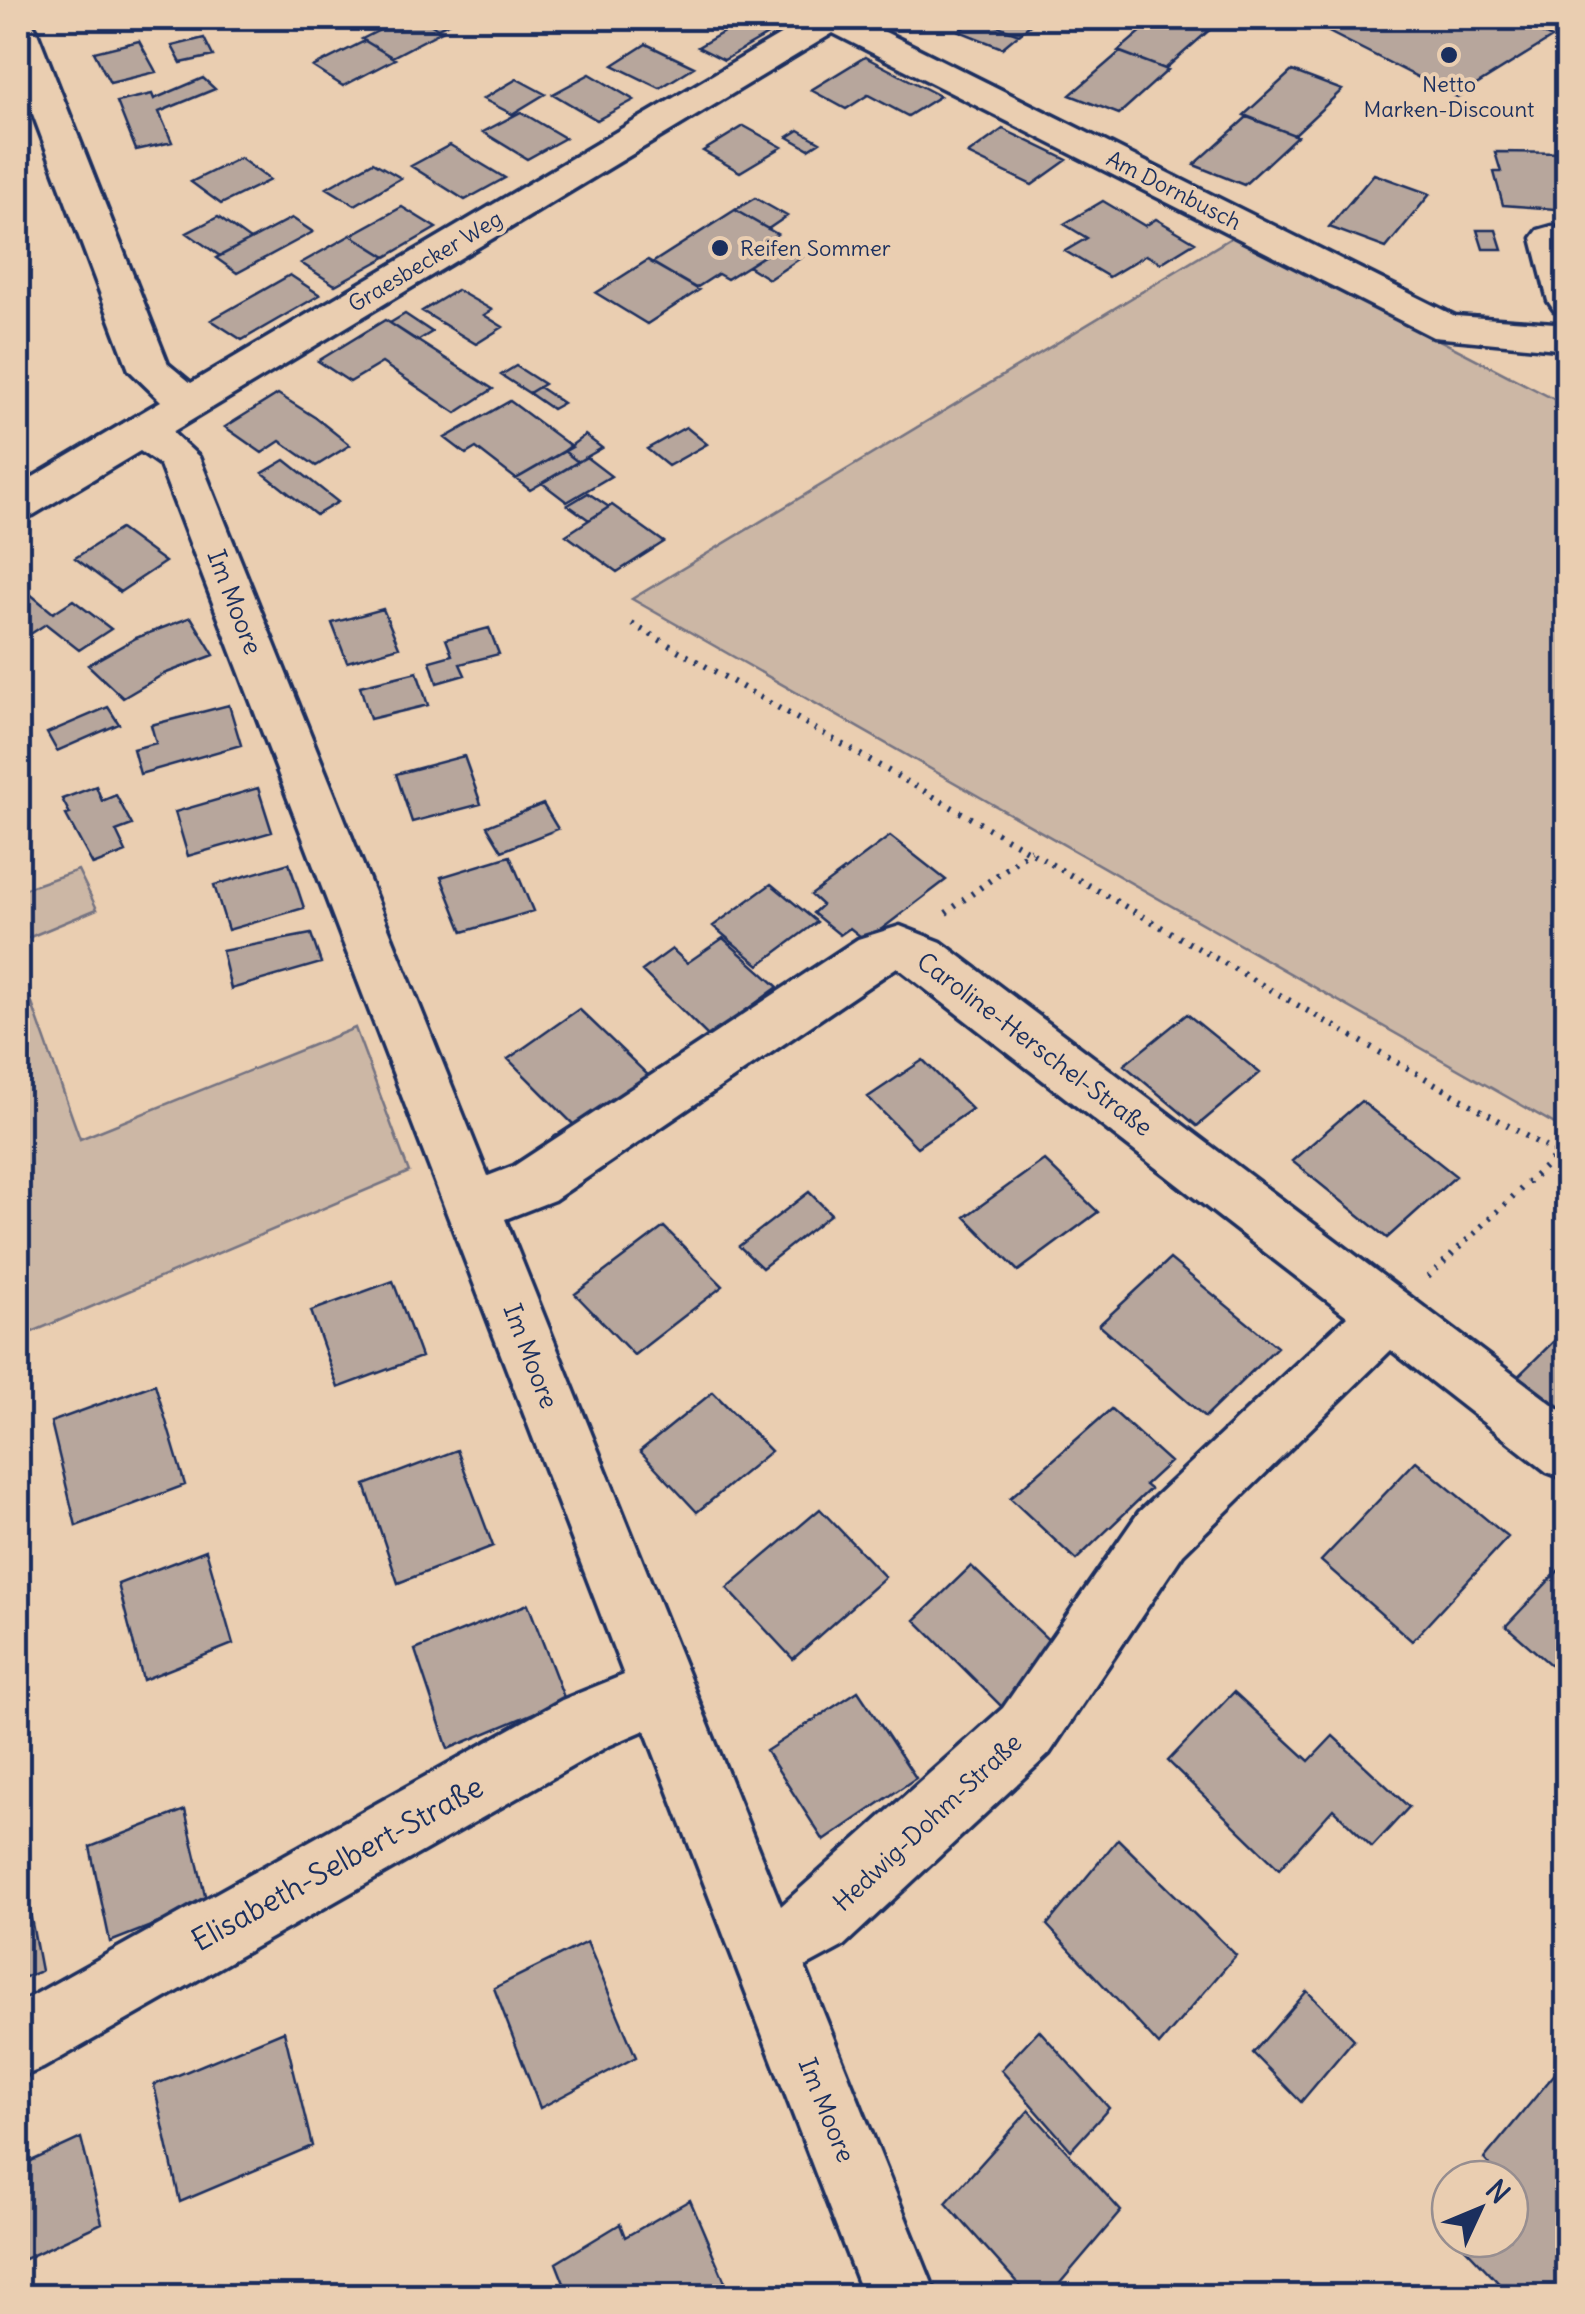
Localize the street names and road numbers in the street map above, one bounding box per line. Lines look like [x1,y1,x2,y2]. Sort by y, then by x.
street label: Am Dornbusch [1102,144,1246,236]
street label: Graesbecker Weg [343,204,507,318]
street label: Im Moore [200,545,270,659]
street label: Caroline-Herschel-Straße [911,945,1159,1143]
street label: Im Moore [496,1299,566,1413]
street label: Hedwig-Dohm-Straße [826,1726,1028,1918]
street label: Elisabeth-Selbert-Straße [185,1767,489,1959]
street label: Im Moore [792,2053,862,2167]

